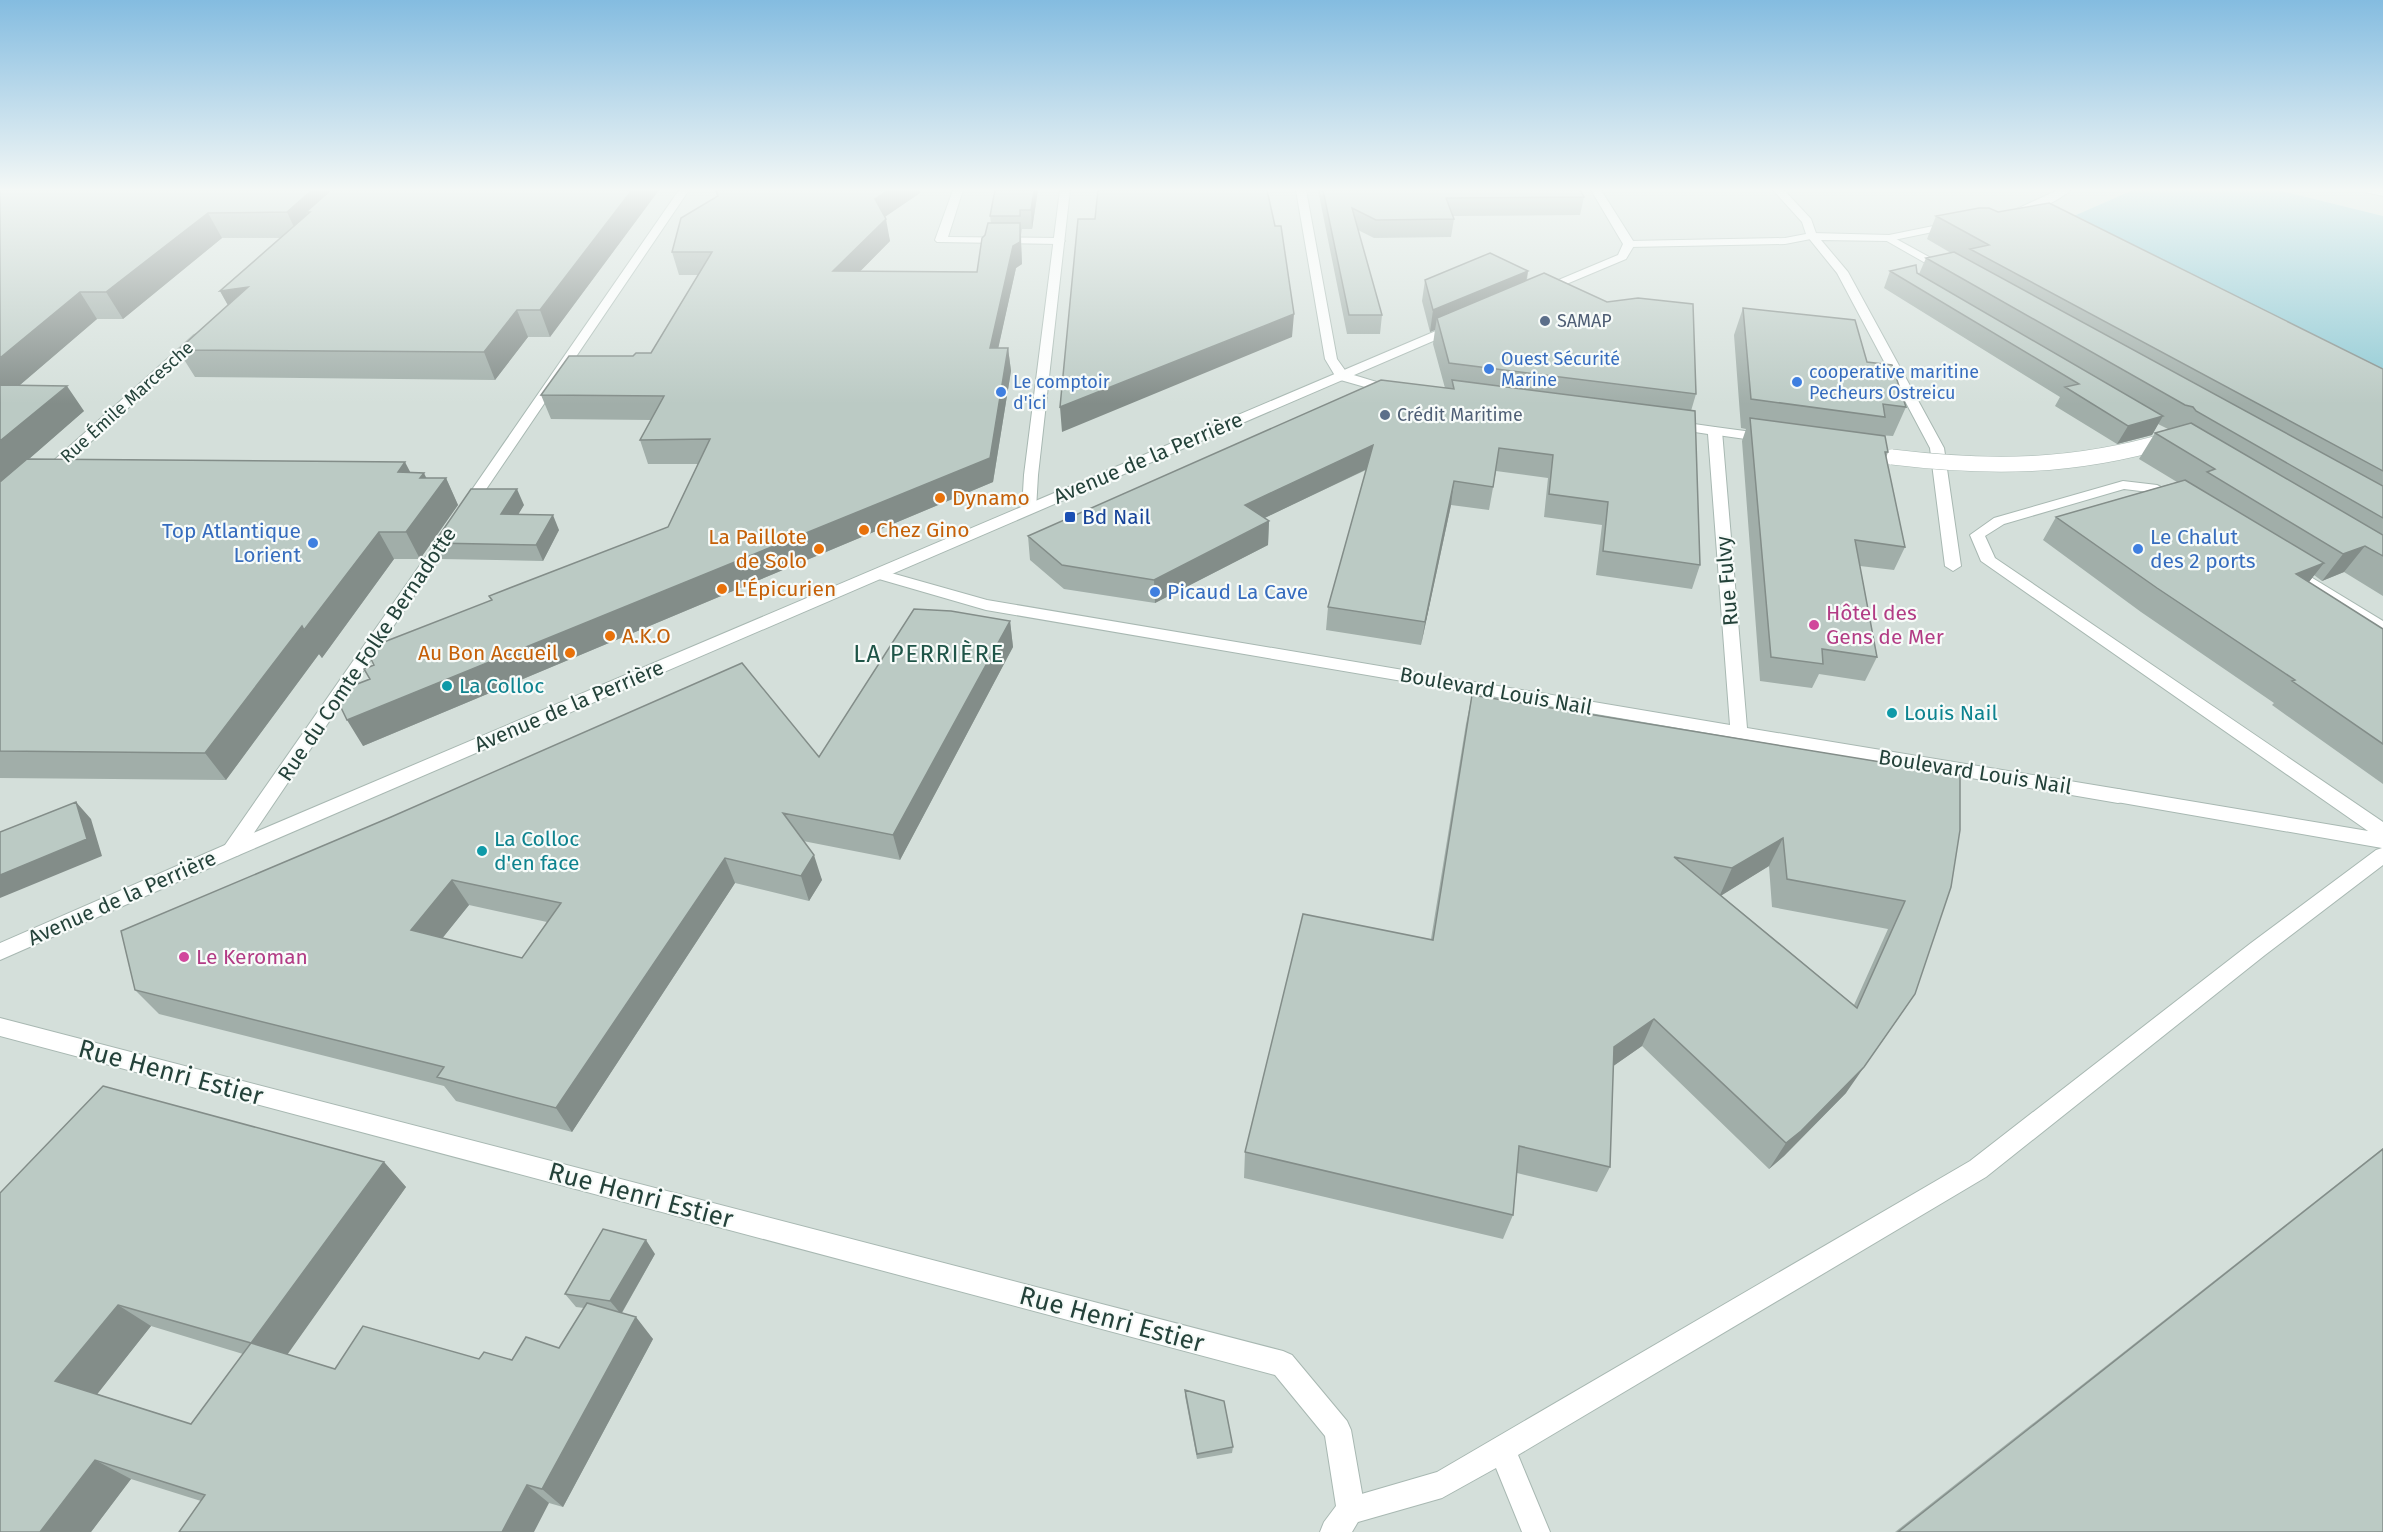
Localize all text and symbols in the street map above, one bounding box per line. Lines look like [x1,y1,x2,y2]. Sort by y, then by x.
place label: SAMAP [1557,310,1612,332]
marker: SAMAP [1538,314,1552,328]
street label: Rue Émile Marcesche [55,336,198,467]
place label: Ouest Sécurité Marine [1501,348,1620,391]
place label: cooperative maritine Pecheurs Ostreicu [1809,361,1979,404]
marker: Ouest Sécurité Marine [1482,362,1496,376]
place label: Le comptoir d'ici [1013,371,1110,414]
marker: cooperative maritine Pecheurs Ostreicu [1790,375,1804,389]
marker: Le comptoir d'ici [994,385,1008,399]
place label: Crédit Maritime [1397,404,1523,426]
street label: Avenue de la Perrière [1049,406,1247,510]
marker: Crédit Maritime [1378,408,1392,422]
place label: Dynamo [952,485,1030,511]
marker: Dynamo [933,491,947,505]
place label: Bd Nail [1082,504,1151,530]
marker: Bd Nail [1063,510,1077,524]
place label: Chez Gino [876,517,970,543]
place label: Top Atlantique Lorient [162,518,301,568]
street label: Rue du Comte Folke Bernadotte [272,522,462,786]
marker: Chez Gino [857,523,871,537]
place label: La Paillote de Solo [708,524,807,574]
place label: Le Chalut des 2 ports [2150,524,2256,574]
street label: Rue Fulvy [1710,534,1744,627]
marker: Top Atlantique Lorient [306,536,320,550]
marker: La Paillote de Solo [812,542,826,556]
marker: Le Chalut des 2 ports [2131,542,2145,556]
place label: L'Épicurien [734,576,836,602]
place label: Picaud La Cave [1167,579,1308,605]
marker: L'Épicurien [715,582,729,596]
marker: Picaud La Cave [1148,585,1162,599]
place label: Hôtel des Gens de Mer [1826,600,1944,650]
marker: Hôtel des Gens de Mer [1807,618,1821,632]
place label: A.K.O [622,623,671,649]
marker: A.K.O [603,629,617,643]
district label: LA PERRIÈRE [853,639,1005,668]
place label: Au Bon Accueil [418,640,558,666]
marker: Au Bon Accueil [563,646,577,660]
street label: Avenue de la Perrière [470,654,668,758]
street label: Boulevard Louis Nail [1398,661,1594,721]
place label: La Colloc [459,673,544,699]
marker: La Colloc [440,679,454,693]
place label: Louis Nail [1904,700,1998,726]
marker: Louis Nail [1885,706,1899,720]
street label: Boulevard Louis Nail [1877,744,2073,800]
place label: La Colloc d'en face [494,826,579,876]
marker: La Colloc d'en face [475,844,489,858]
street label: Avenue de la Perrière [24,845,220,951]
place label: Le Keroman [196,944,308,970]
marker: Le Keroman [177,950,191,964]
street label: Rue Henri Estier [75,1033,267,1112]
street label: Rue Henri Estier [545,1156,737,1235]
street label: Rue Henri Estier [1016,1280,1208,1359]

